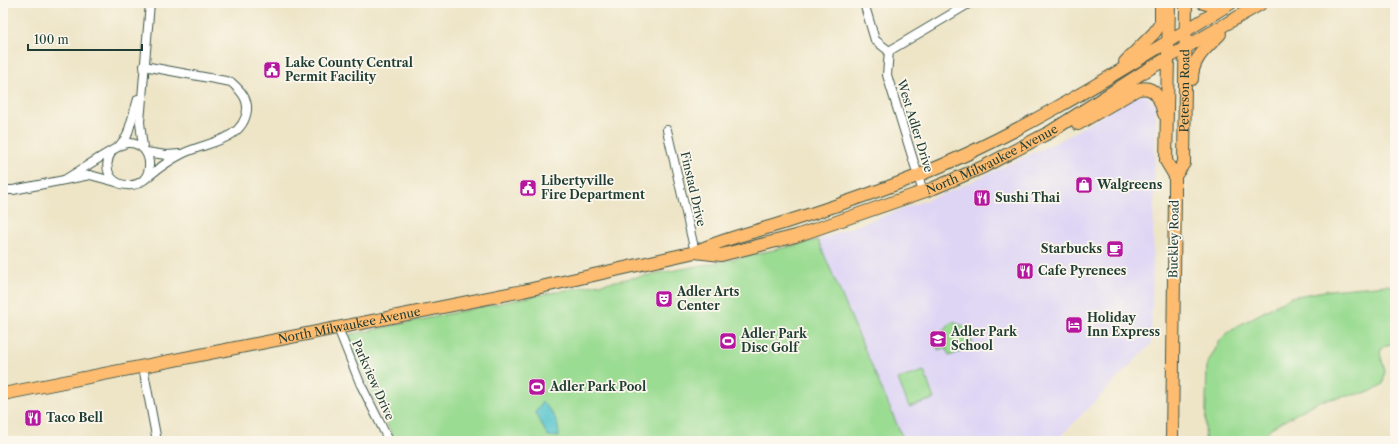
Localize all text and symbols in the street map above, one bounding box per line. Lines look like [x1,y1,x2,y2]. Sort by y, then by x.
scale bar [28,26,142,52]
text: 100 m [34,32,69,47]
street label: Peterson Road [1176,48,1192,133]
place label: Lake County Central Permit Facility [285,55,413,84]
public building icon: Lake County Central Permit Facility [262,60,282,80]
street label: West Adler Drive [894,77,937,174]
street label: North Milwaukee Avenue [924,121,1061,197]
street label: Finstad Drive [678,150,709,228]
place label: Libertyville Fire Department [541,173,645,202]
shop icon: Walgreens [1074,175,1094,195]
place label: Walgreens [1096,177,1163,192]
public building icon: Libertyville Fire Department [518,178,538,198]
restaurant icon: Sushi Thai [972,188,992,208]
place label: Sushi Thai [995,190,1061,205]
street label: Buckley Road [1165,199,1182,278]
cafe icon: Starbucks [1105,239,1125,259]
place label: Starbucks [1041,241,1102,256]
restaurant icon: Cafe Pyrenees [1015,261,1035,281]
place label: Cafe Pyrenees [1038,263,1127,278]
place label: Adler Arts Center [676,284,740,313]
theatre icon: Adler Arts Center [654,289,674,309]
street label: North Milwaukee Avenue [277,303,422,346]
place label: Holiday Inn Express [1087,310,1160,339]
hotel icon: Holiday Inn Express [1064,315,1084,335]
place label: Adler Park School [950,324,1018,353]
place label: Adler Park Disc Golf [740,326,808,355]
school or university icon: Adler Park School [928,329,948,349]
sports icon: Adler Park Disc Golf [718,331,738,351]
street label: Parkview Drive [349,337,398,423]
sports icon: Adler Park Pool [527,377,547,397]
place label: Adler Park Pool [549,379,646,394]
restaurant icon: Taco Bell [23,408,43,428]
place label: Taco Bell [46,410,103,425]

